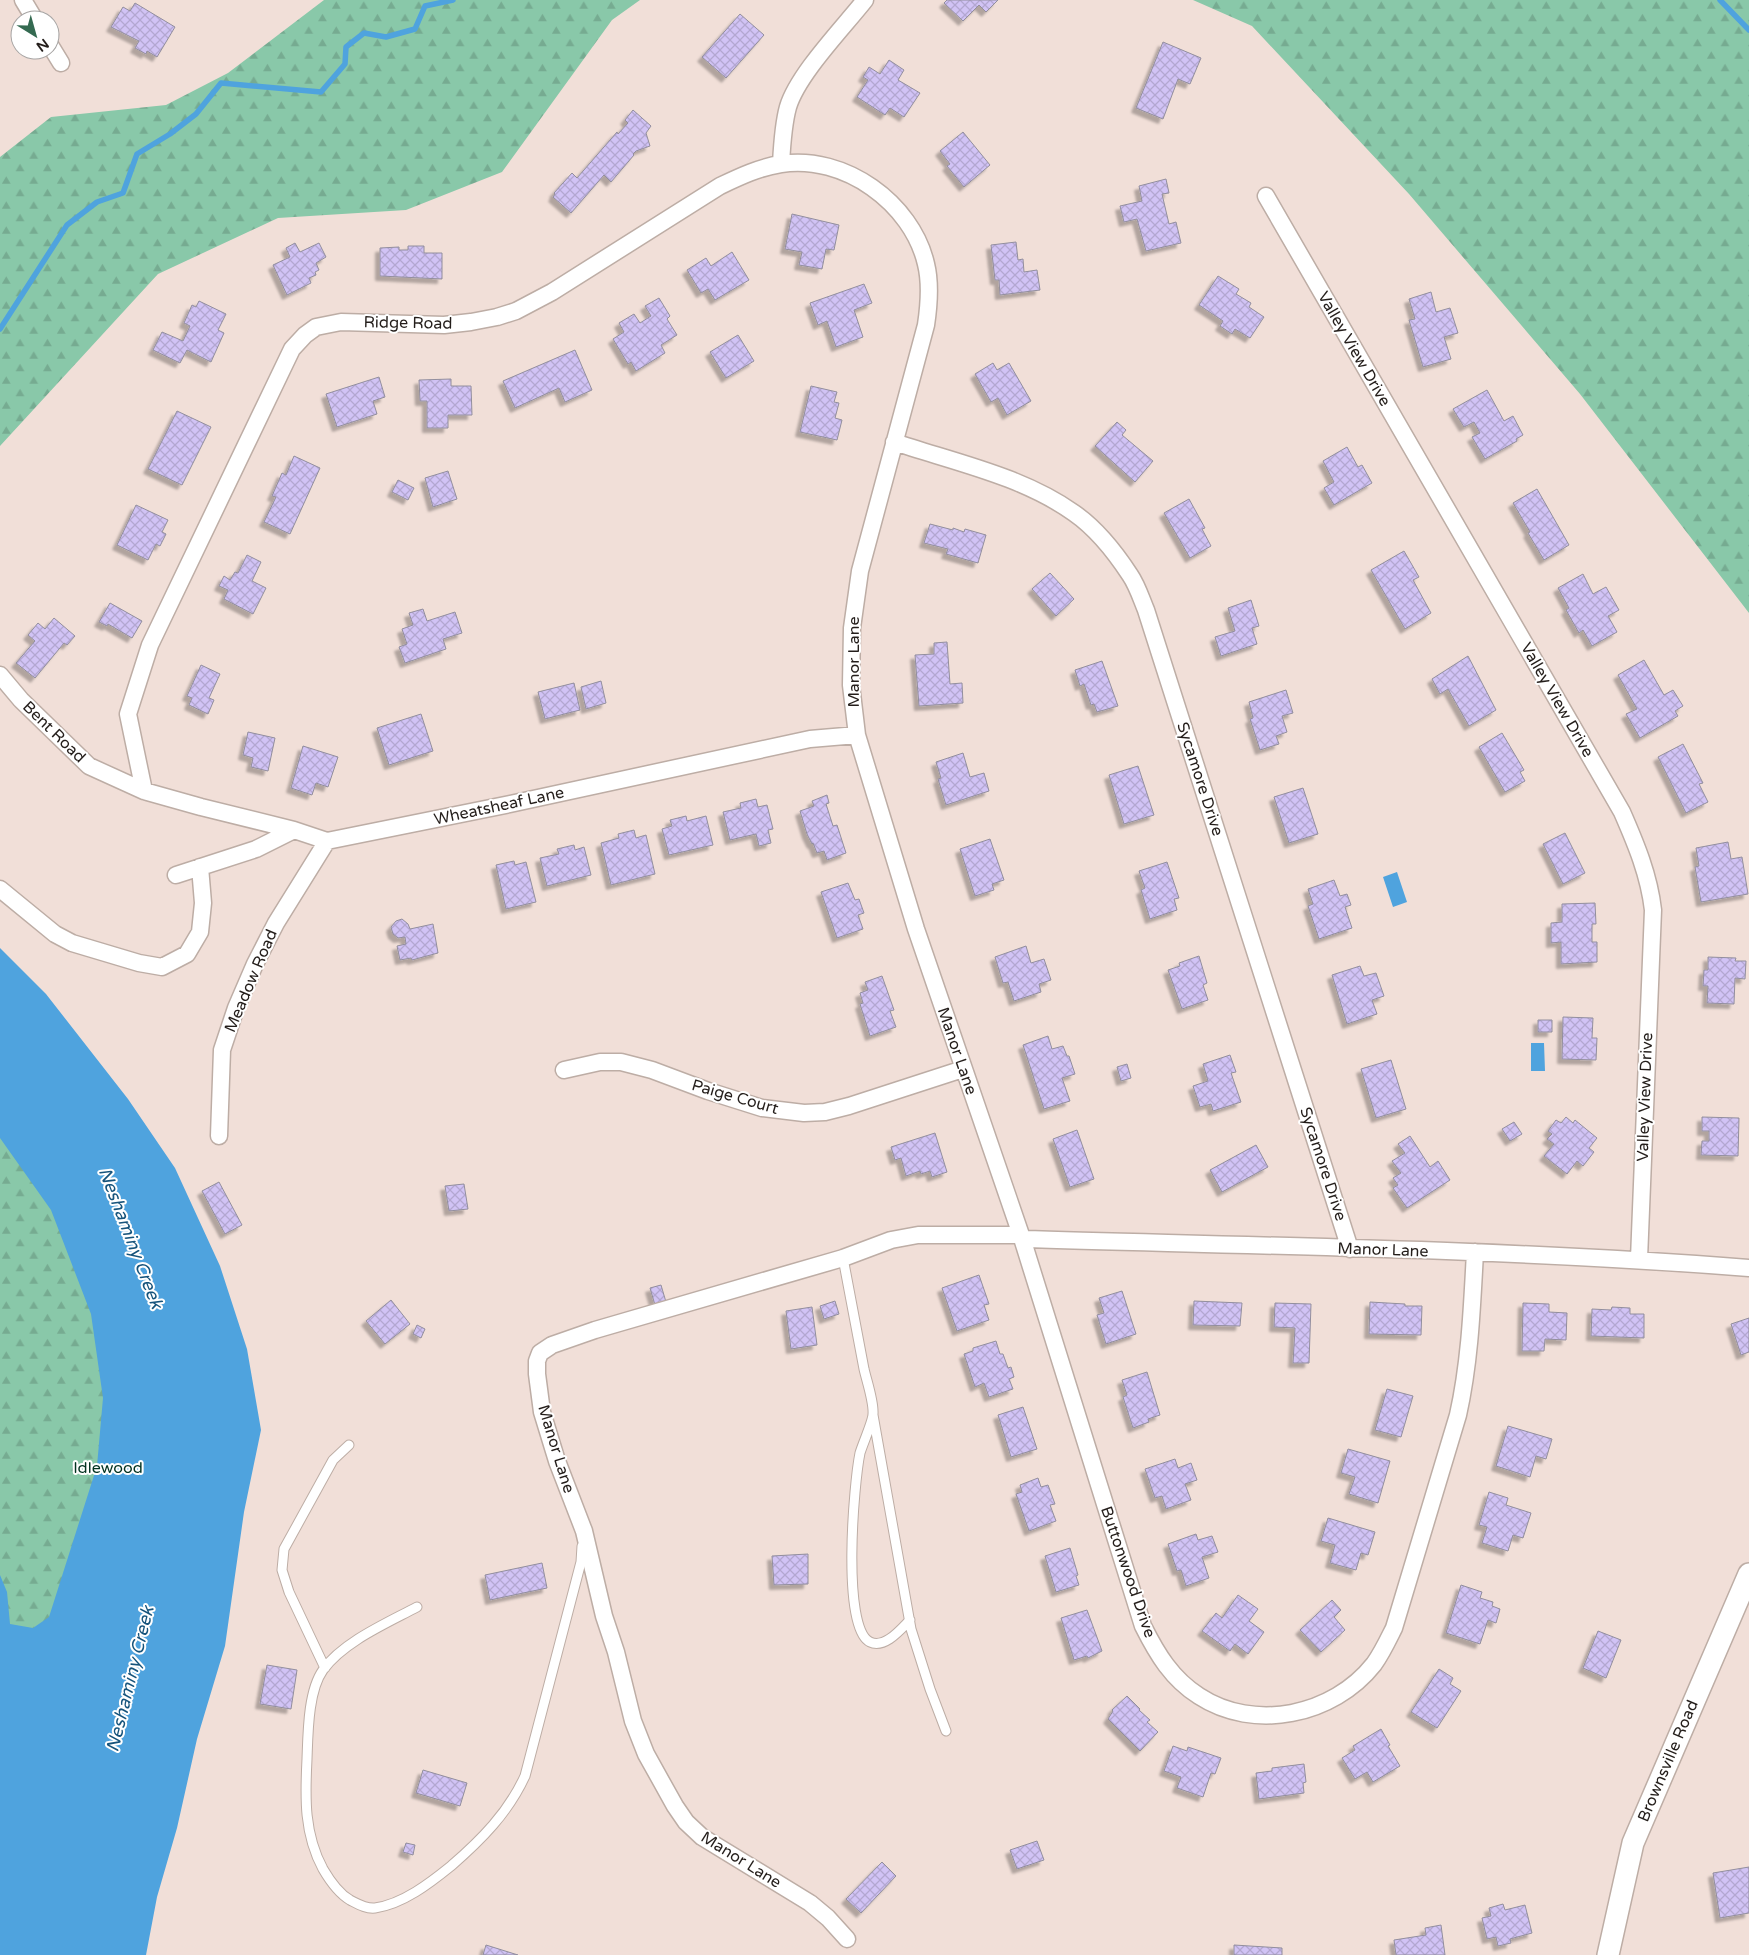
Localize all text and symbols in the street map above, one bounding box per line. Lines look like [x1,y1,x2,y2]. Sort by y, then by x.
north arrow [10,10,60,60]
text: N [33,35,52,55]
street label: Valley View Drive [1313,288,1395,410]
street label: Ridge Road [363,312,453,334]
street label: Manor Lane [844,616,864,708]
street label: Valley View Drive [1516,639,1598,761]
street label: Bent Road [18,697,90,767]
street label: Sycamore Drive [1172,720,1228,838]
street label: Wheatsheaf Lane [432,782,566,830]
street label: Meadow Road [220,926,282,1036]
street label: Manor Lane [933,1005,981,1097]
street label: Valley View Drive [1633,1032,1657,1162]
street label: Paige Court [689,1075,781,1119]
street label: Sycamore Drive [1295,1105,1351,1223]
water label: Neshaminy Creek [94,1164,168,1313]
street label: Manor Lane [1337,1238,1429,1262]
street label: Manor Lane [533,1402,579,1496]
park label: Idlewood [73,1458,143,1478]
street label: Buttonwood Drive [1096,1504,1160,1640]
water label: Neshaminy Creek [101,1603,159,1754]
street label: Brownsville Road [1633,1697,1703,1825]
street label: Manor Lane [697,1827,785,1893]

